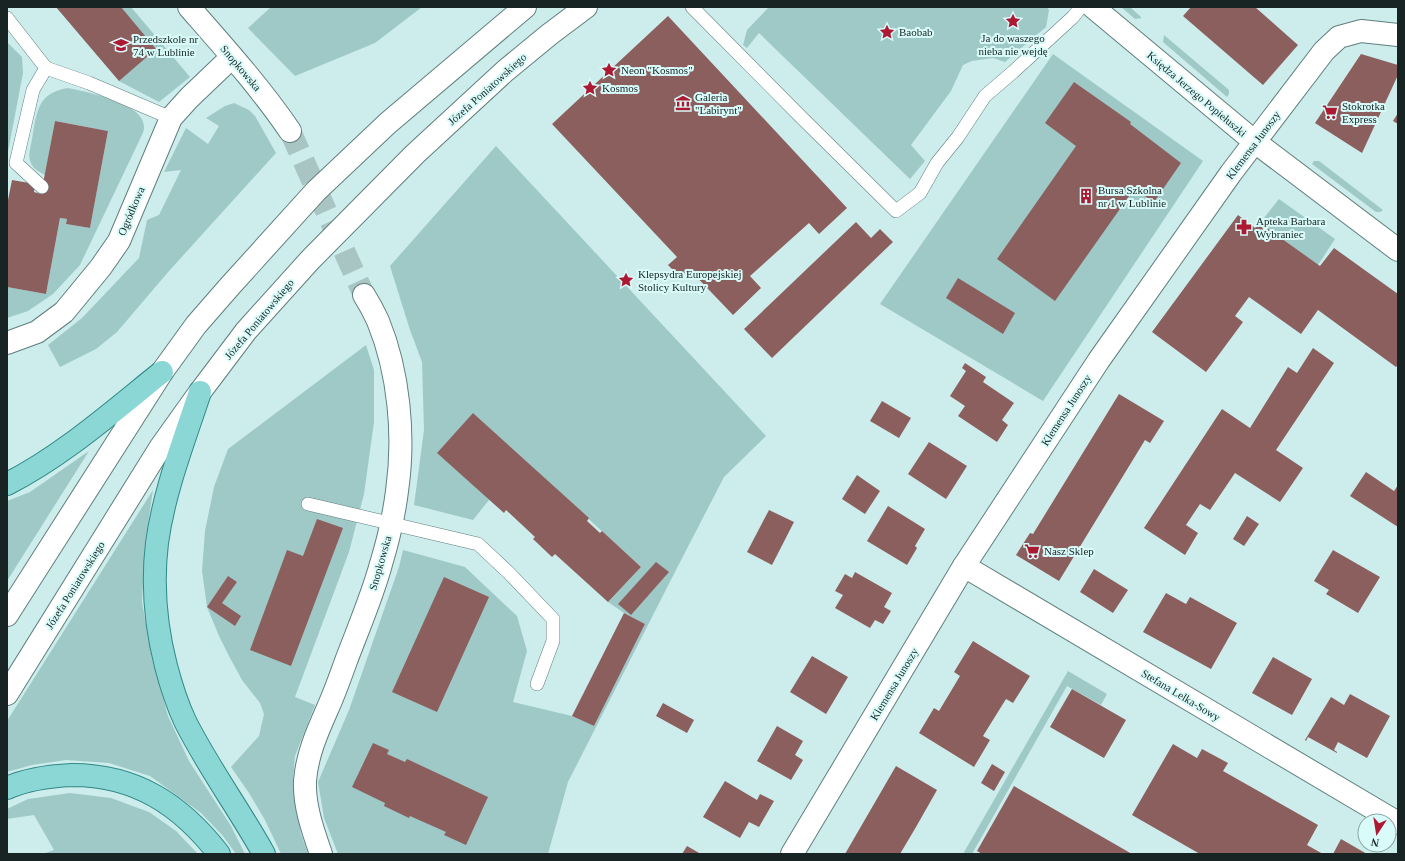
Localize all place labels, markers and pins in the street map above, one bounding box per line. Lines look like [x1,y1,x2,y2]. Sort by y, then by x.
place icon: Ja do waszego nieba nie wejdę [1004,12,1022,30]
place icon: Baobab [878,23,896,41]
place label: Baobab [899,26,933,38]
place label: Ja do waszego nieba nie wejdę [978,32,1048,57]
place label: Przedszkole nr 74 w Lublinie [133,33,198,58]
school or university icon: Przedszkole nr 74 w Lublinie [112,36,130,54]
place icon: Neon "Kosmos" [600,61,618,79]
place label: Neon "Kosmos" [621,64,693,76]
place icon: Kosmos [581,79,599,97]
place label: Kosmos [602,82,638,94]
place label: Galeria "Labirynt" [695,91,742,116]
museum icon: Galeria "Labirynt" [674,94,692,112]
place label: Stokrotka Express [1342,100,1385,125]
supermarket icon: Stokrotka Express [1321,103,1339,121]
place label: Bursa Szkolna nr 1 w Lublinie [1098,184,1166,209]
building icon: Bursa Szkolna nr 1 w Lublinie [1077,187,1095,205]
place label: Apteka Barbara Wybraniec [1256,215,1325,240]
pharmacy icon: Apteka Barbara Wybraniec [1235,218,1253,236]
place label: Klepsydra Europejskiej Stolicy Kultury [638,268,742,293]
place icon: Klepsydra Europejskiej Stolicy Kultury [617,271,635,289]
supermarket icon: Nasz Sklep [1023,542,1041,560]
place label: Nasz Sklep [1044,545,1094,557]

